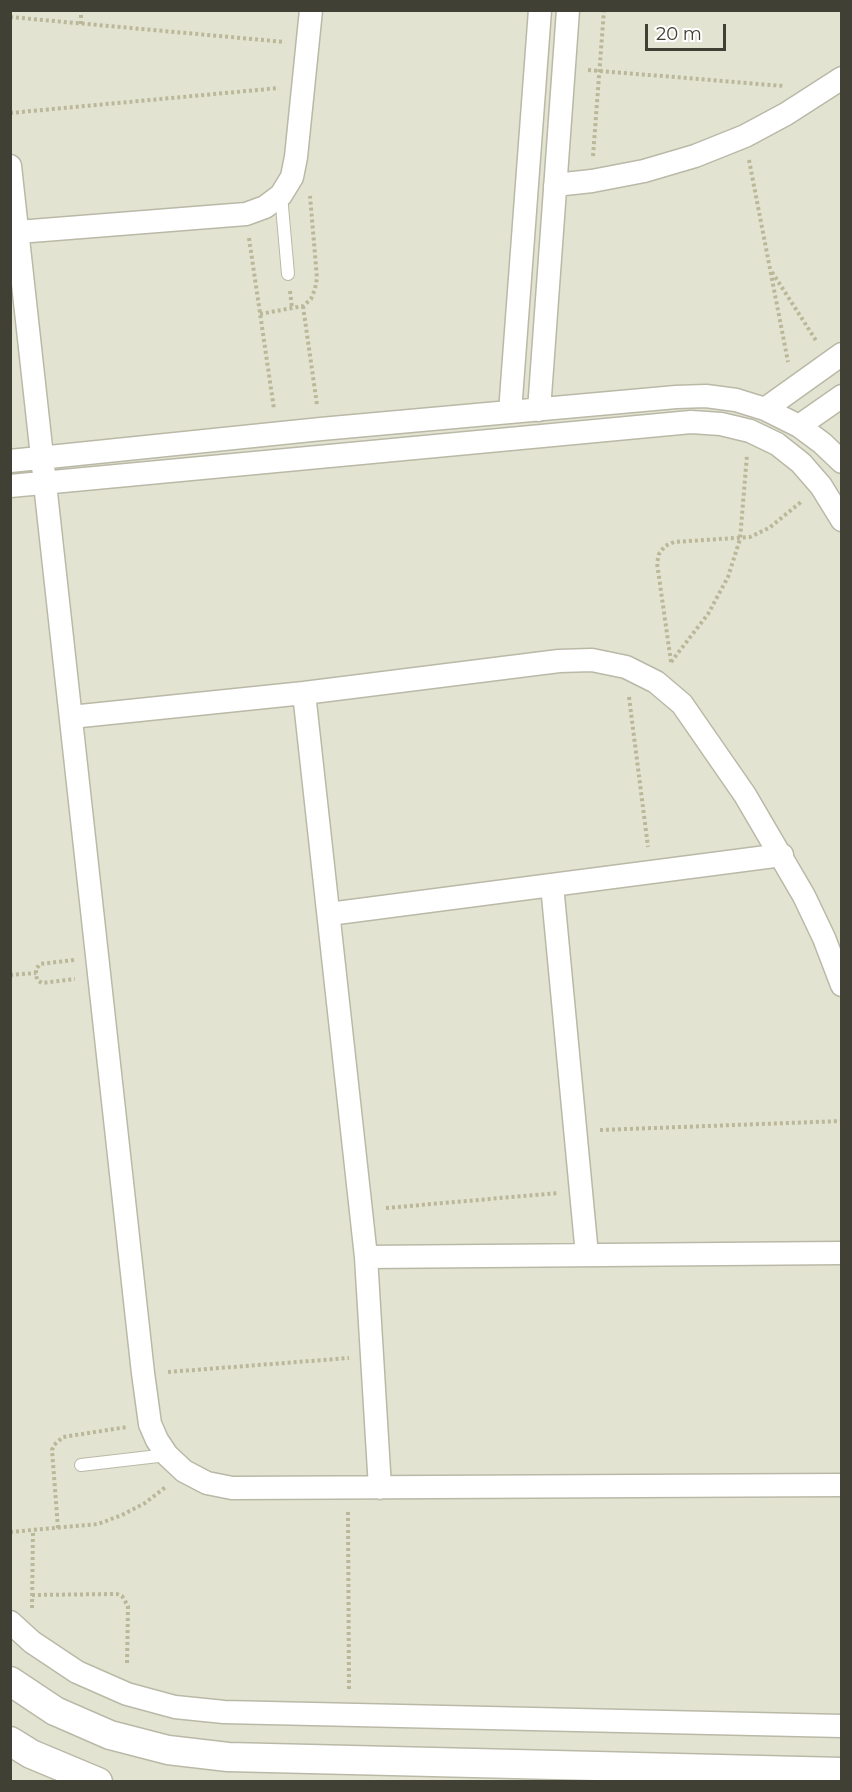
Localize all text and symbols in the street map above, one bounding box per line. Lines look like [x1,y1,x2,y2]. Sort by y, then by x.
scale bar [648,12,729,50]
text: 20 m [656,23,702,45]

